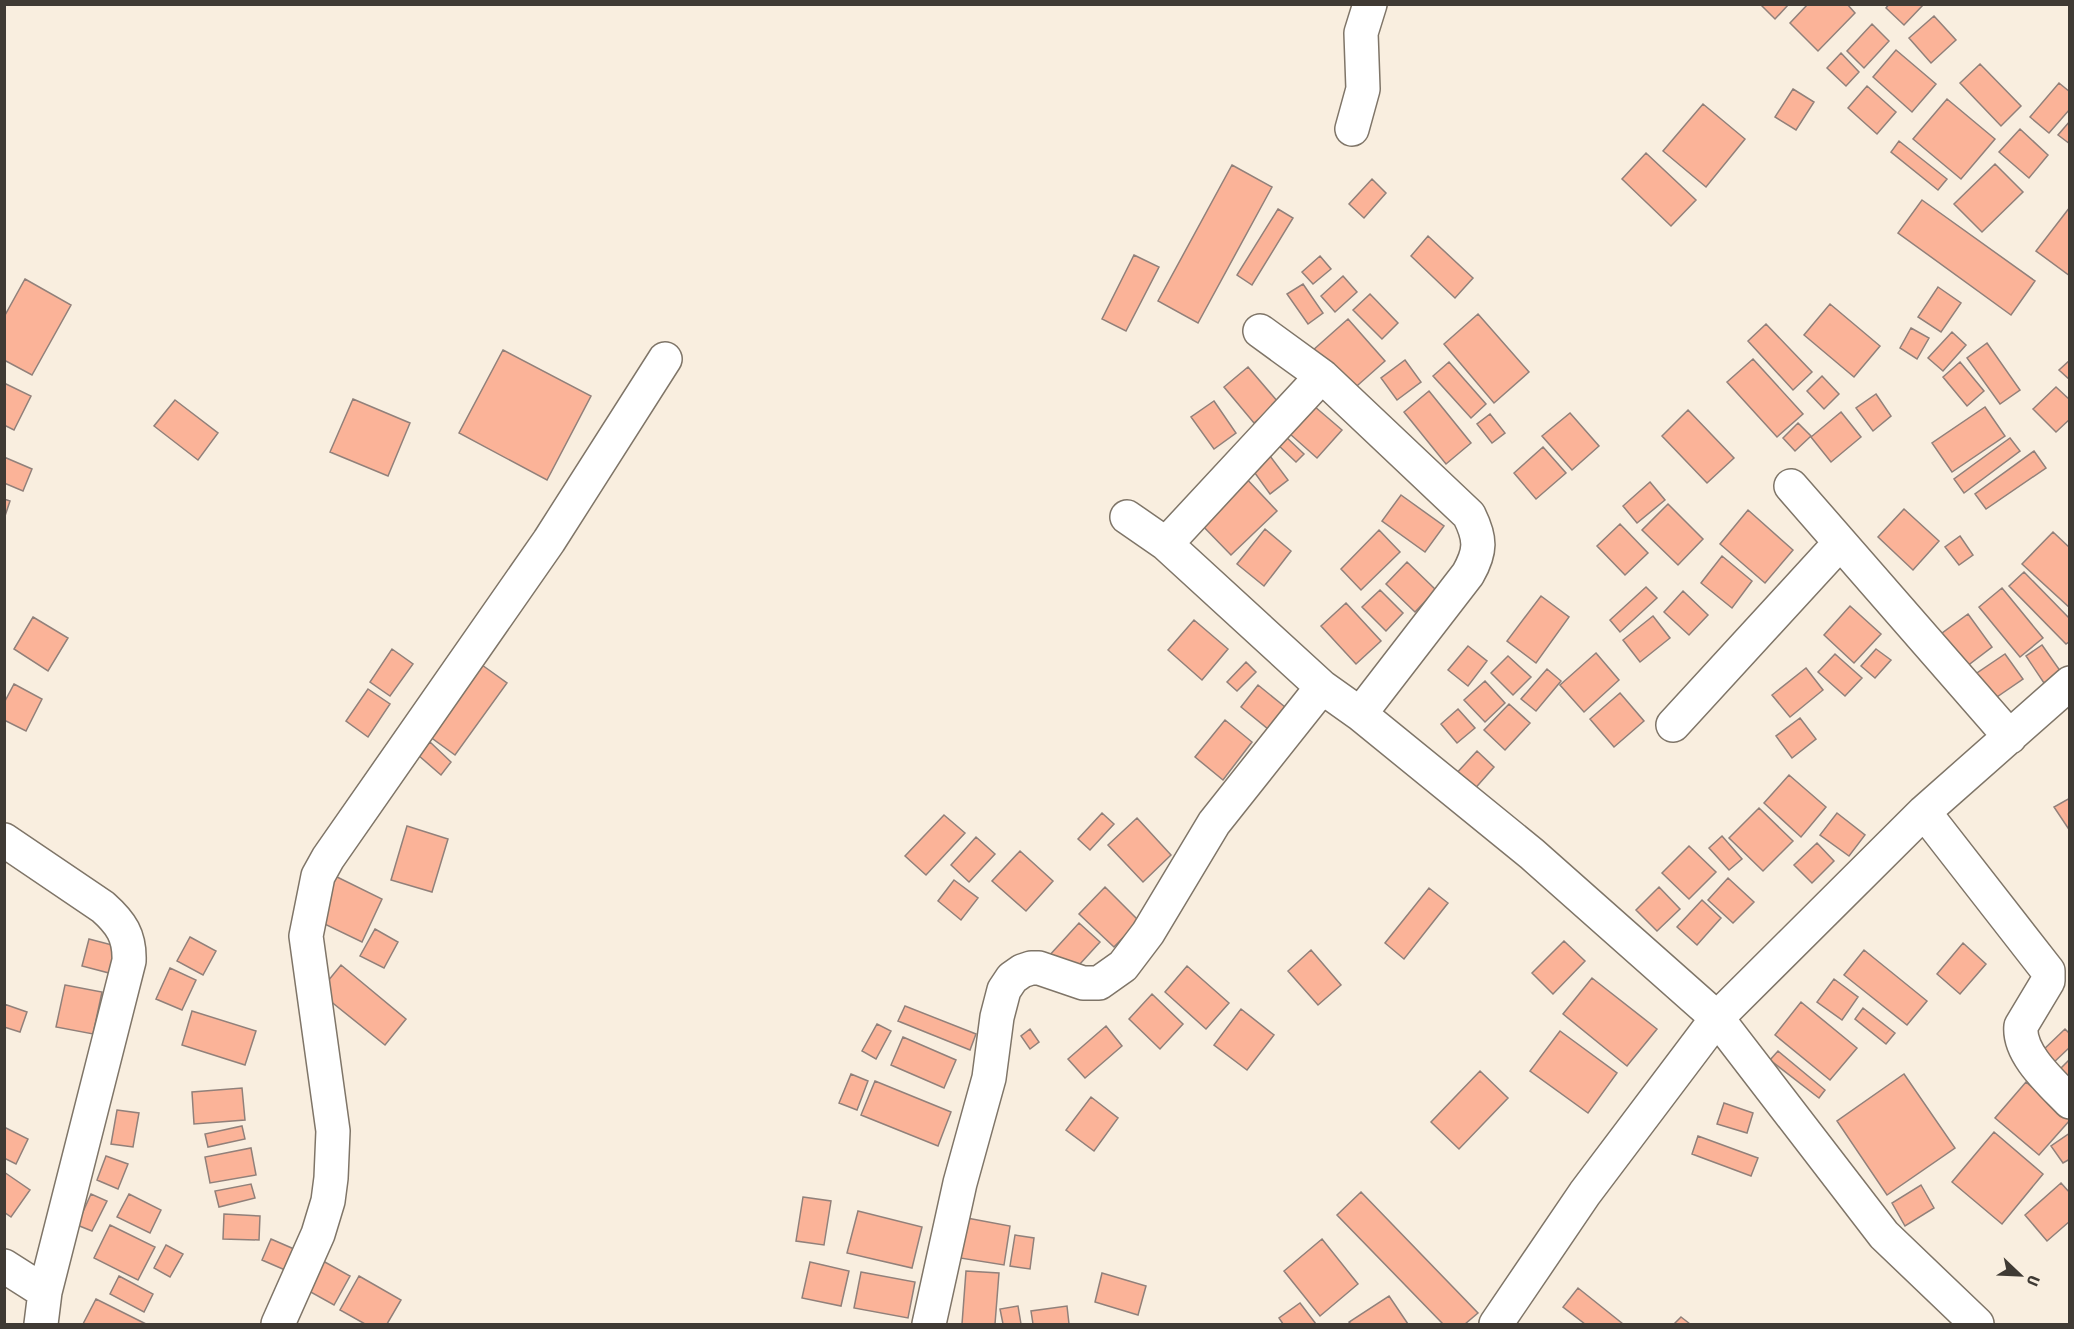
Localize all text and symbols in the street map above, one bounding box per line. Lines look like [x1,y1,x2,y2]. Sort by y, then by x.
north arrow [1990,1245,2050,1305]
text: U [2023,1273,2044,1289]

